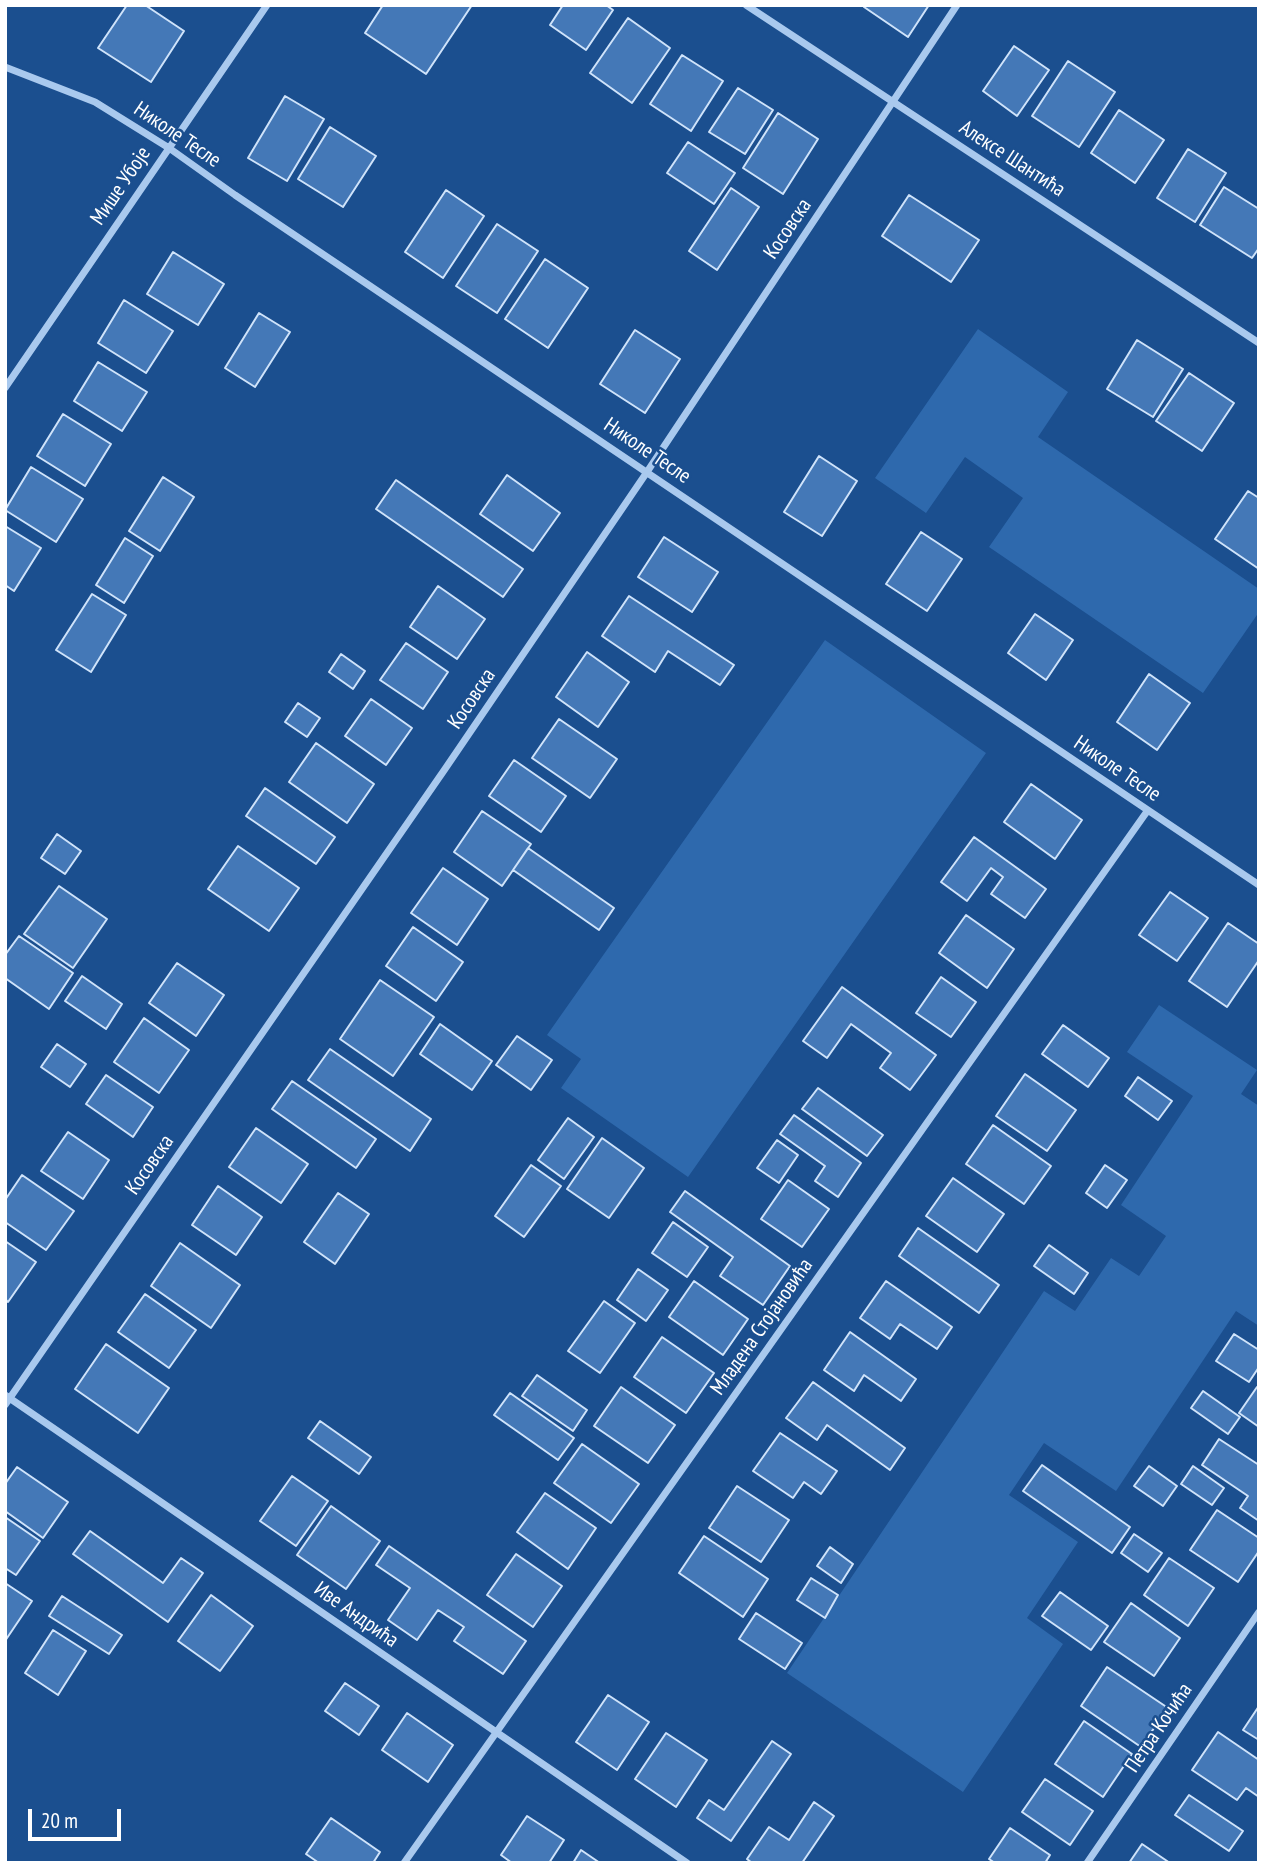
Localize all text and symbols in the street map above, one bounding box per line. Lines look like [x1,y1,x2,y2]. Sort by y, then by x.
street label: Николе Тесле [129,97,225,173]
street label: Алексе Шантића [954,115,1070,203]
street label: Мише Убоје [86,142,156,230]
street label: Косовска [759,194,817,264]
street label: Николе Тесле [599,413,695,489]
street label: Косовска [443,664,501,734]
street label: Николе Тесле [1069,731,1165,807]
street label: Косовска [120,1130,180,1200]
street label: Младена Стојановића [706,1254,818,1400]
street label: Иве Андрића [309,1577,403,1653]
street label: Петра Кочића [1120,1679,1198,1777]
scale bar [32,1794,124,1838]
text: 20 m [41,1807,78,1834]

